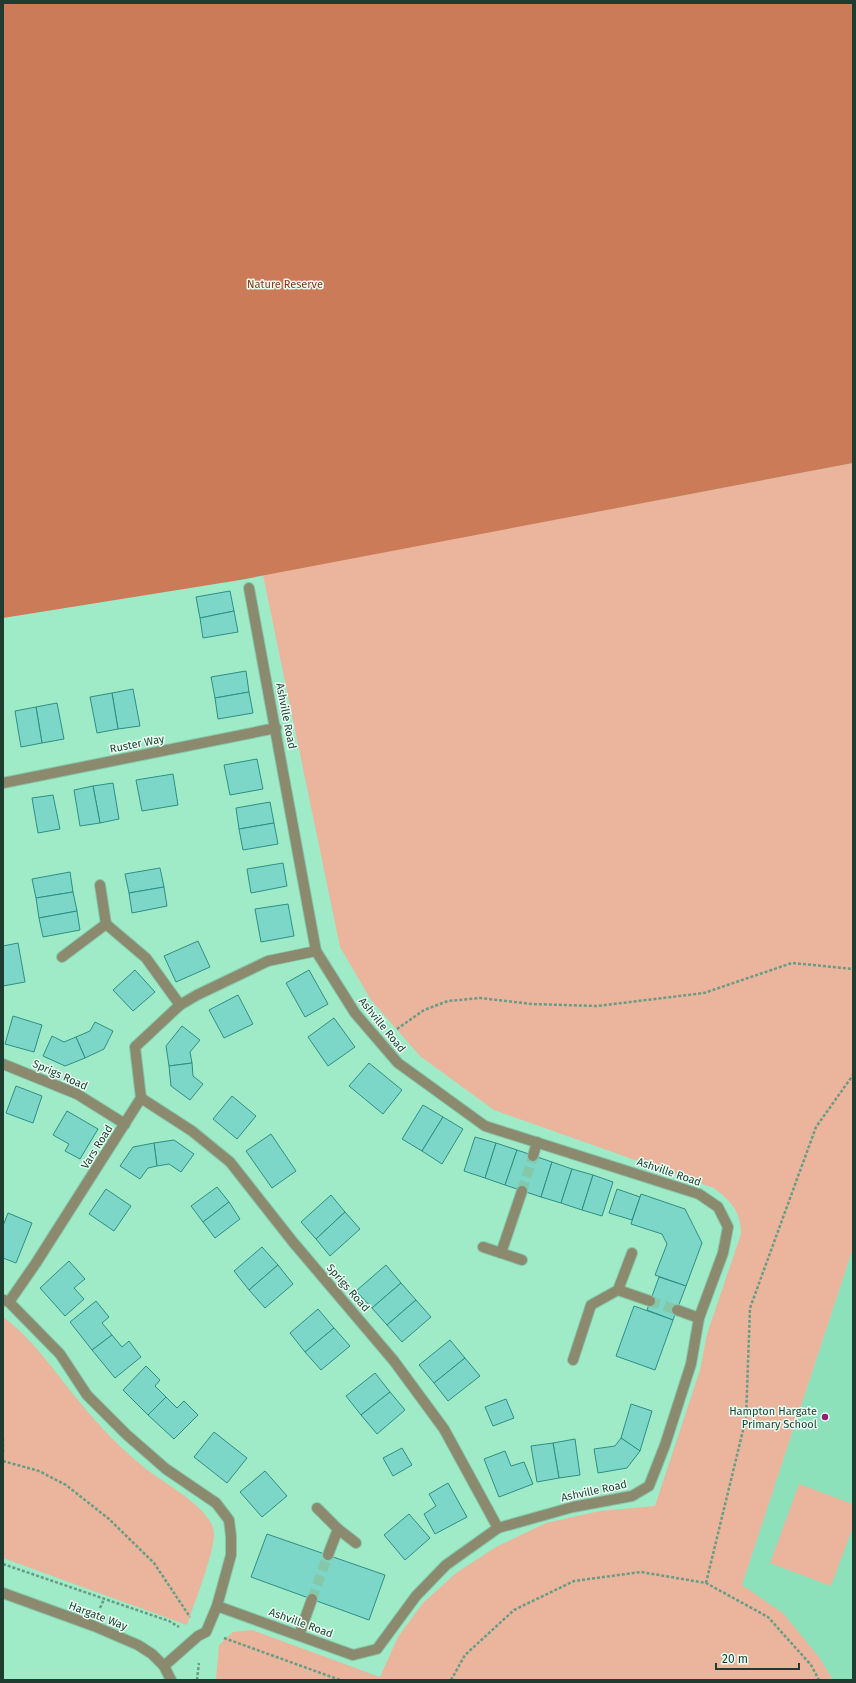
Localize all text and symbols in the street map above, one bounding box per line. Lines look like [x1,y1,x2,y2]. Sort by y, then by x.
park label: Nature Reserve [247,278,323,291]
street label: Ashville Road [273,682,299,750]
street label: Ruster Way [109,732,166,756]
street label: Ashville Road [356,995,408,1055]
street label: Sprigs Road [30,1057,90,1093]
street label: Vars Road [78,1123,116,1171]
street label: Ashville Road [635,1155,703,1189]
street label: Sprigs Road [324,1261,372,1315]
place label: Hampton Hargate Primary School [729,1405,817,1431]
marker: Hampton Hargate Primary School [820,1412,830,1422]
street label: Ashville Road [560,1478,628,1504]
street label: Hargate Way [67,1599,130,1633]
street label: Ashville Road [267,1605,335,1641]
scale bar [716,1645,799,1671]
text: 20 m [722,1652,748,1666]

